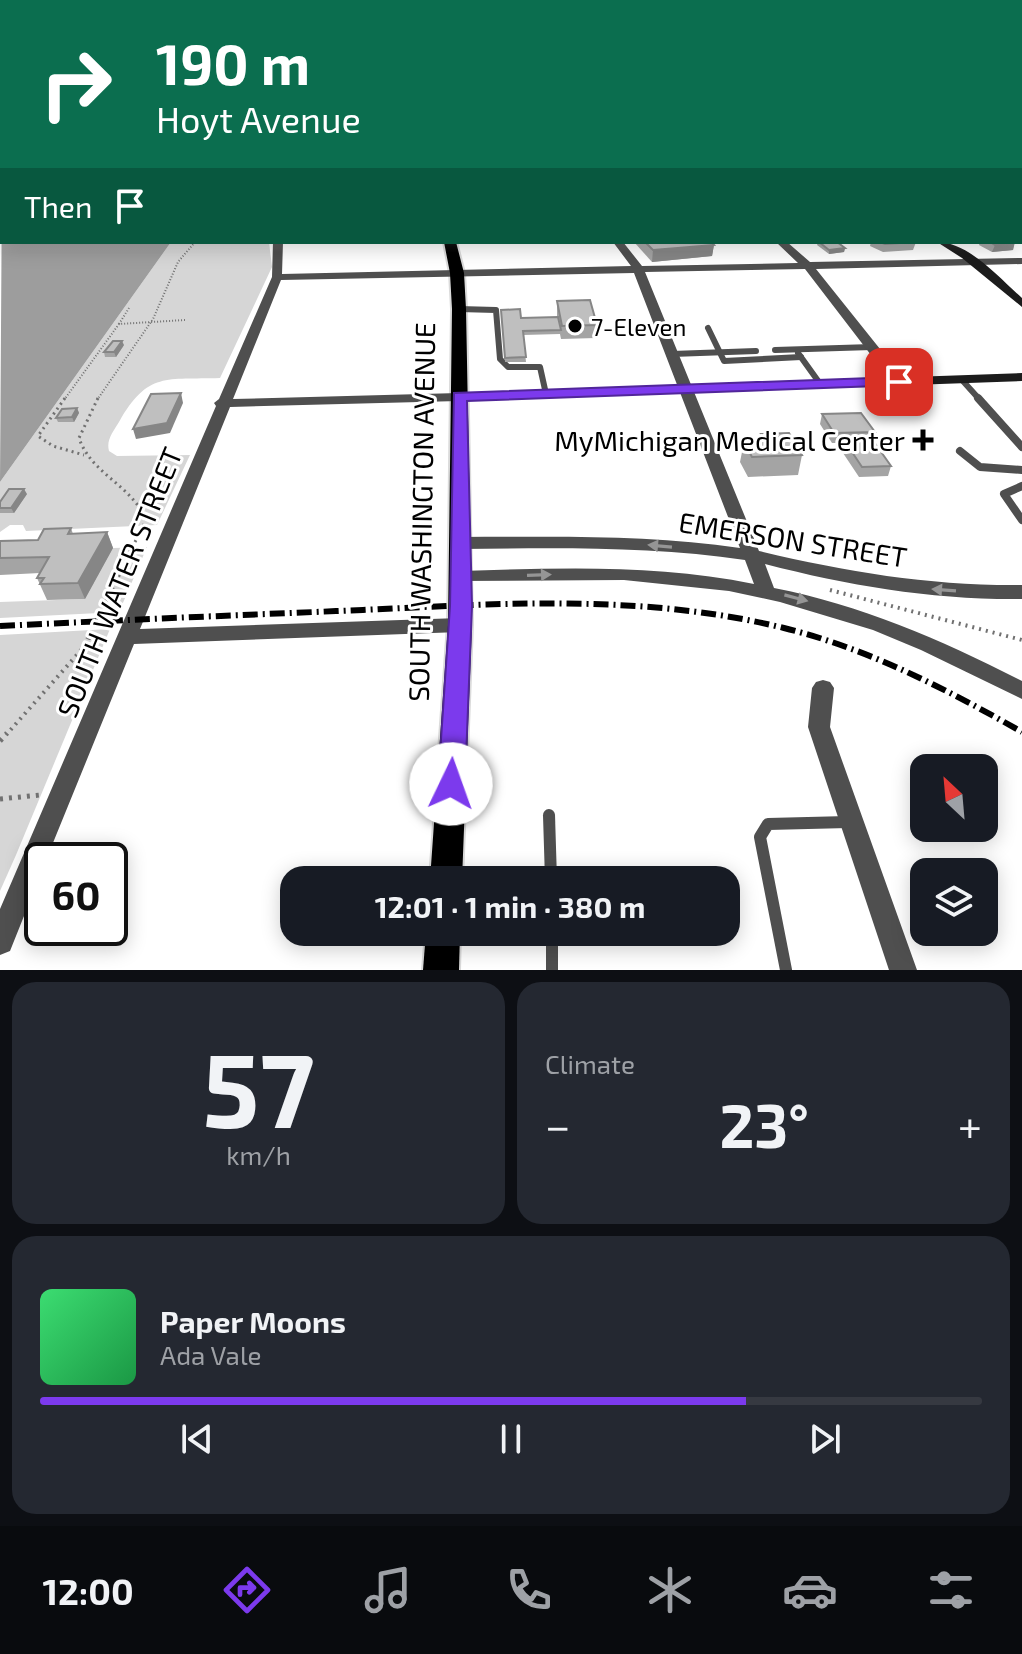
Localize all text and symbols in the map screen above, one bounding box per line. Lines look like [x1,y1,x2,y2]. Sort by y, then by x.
text: 190 m [156,29,310,96]
icon: right [24,32,128,136]
text: Hoyt Avenue [156,97,361,140]
icon: arrive [108,184,152,228]
text: Then [24,188,92,224]
place label: 7-Eleven [591,312,686,341]
marker: 7-Eleven [566,317,584,335]
street label: SOUTH WASHINGTON AVENUE [401,322,441,702]
pin [865,348,933,416]
icon: arrive [877,360,921,404]
place label: MyMichigan Medical Center [554,423,905,457]
marker: MyMichigan Medical Center [912,429,934,451]
street label: SOUTH WATER STREET [49,442,189,722]
street label: EMERSON STREET [676,504,910,574]
one-way arrow [647,539,672,552]
one-way arrow [527,569,552,581]
one-way arrow [931,583,956,596]
one-way arrow [784,593,809,605]
position arrow [409,742,493,826]
north arrow [910,754,998,842]
map controls [910,754,998,946]
speed limit sign: 60 [24,842,128,946]
button: layers [910,858,998,946]
text: 12:01 · 1 min · 380 m [375,888,645,924]
text: 57 [202,1024,315,1149]
text: Climate [545,1048,635,1079]
text: 23° [719,1088,809,1160]
text: − [545,1098,571,1151]
text: + [958,1098,982,1151]
text: km/h [226,1139,291,1170]
text: Paper Moons [160,1303,346,1339]
text: Ada Vale [160,1339,262,1370]
icon: previous [175,1417,219,1461]
icon: pause [489,1417,533,1461]
icon: next [803,1417,847,1461]
icon: directions [219,1562,275,1618]
icon: music [360,1562,416,1618]
icon: phone [501,1562,557,1618]
icon: climate [642,1562,698,1618]
icon: car [782,1562,838,1618]
icon: filters [923,1562,979,1618]
text: 12:00 [42,1569,134,1612]

